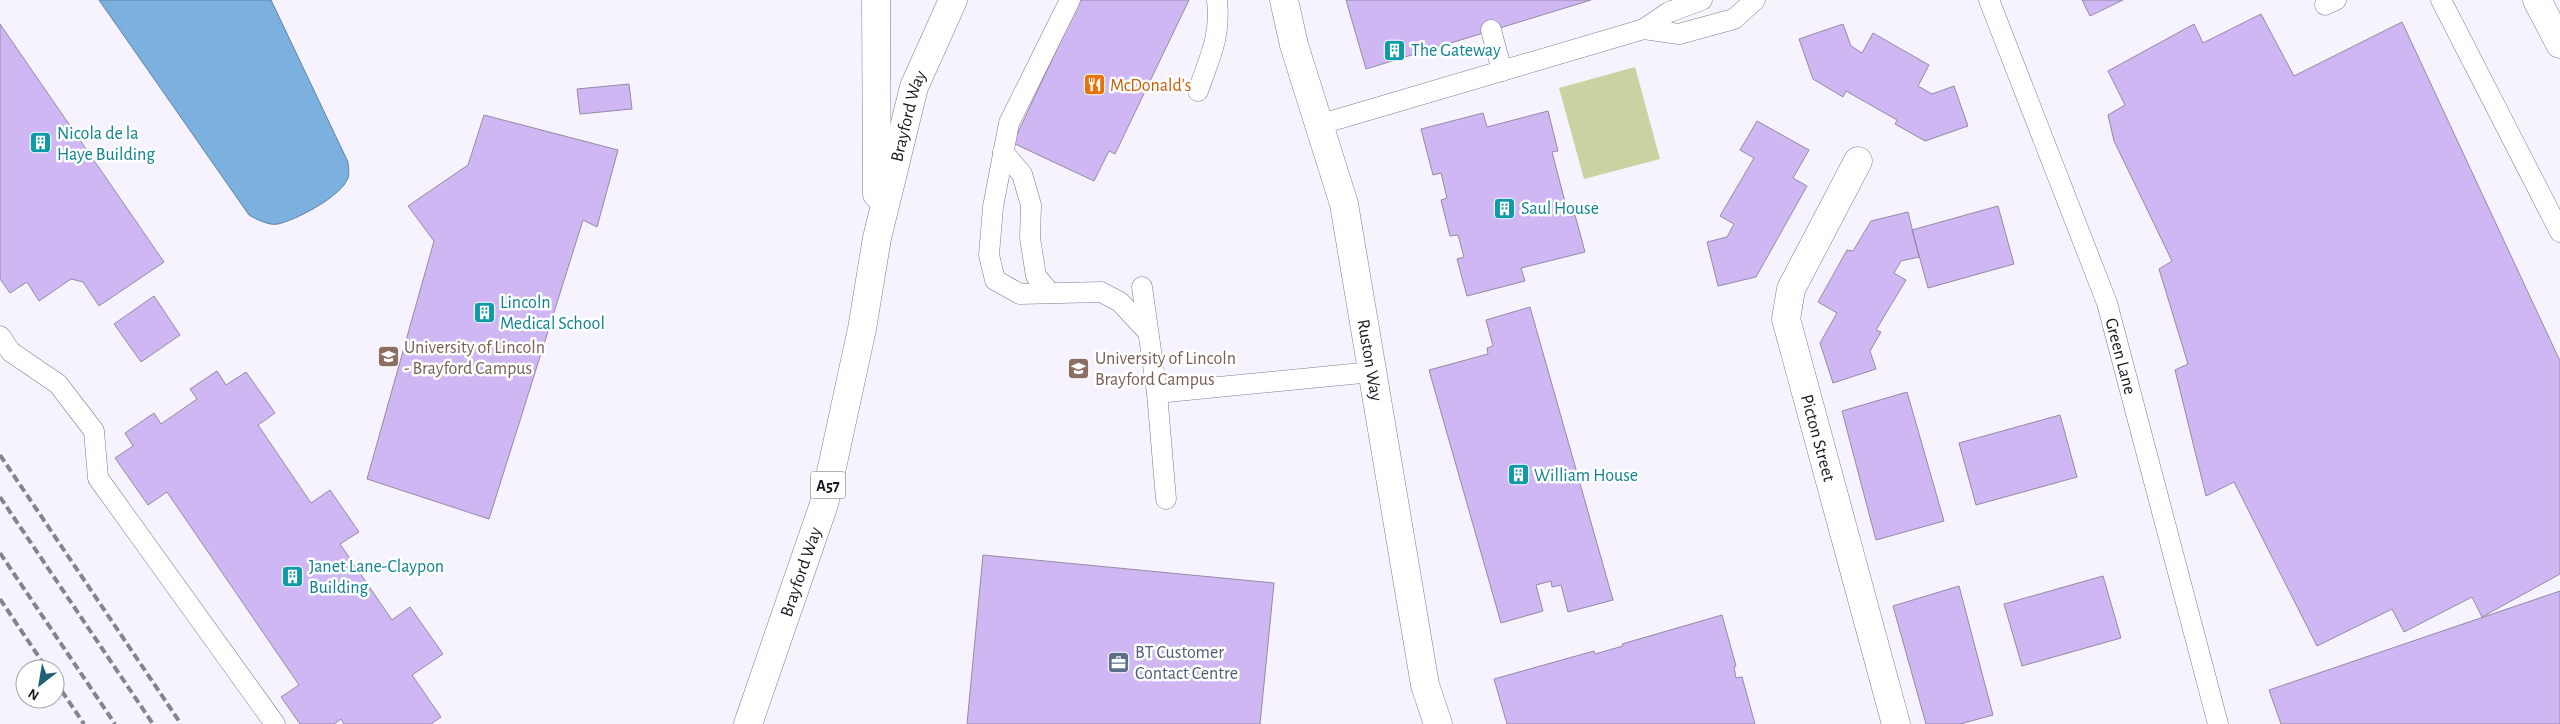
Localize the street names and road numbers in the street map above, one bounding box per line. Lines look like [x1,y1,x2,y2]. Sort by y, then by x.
street label: Brayford Way [888,68,930,164]
street label: Green Lane [2101,316,2139,396]
street label: Ruston Way [1354,318,1385,403]
street label: Picton Street [1797,393,1838,484]
road number: A57 [810,472,846,498]
street label: Brayford Way [778,525,825,619]

